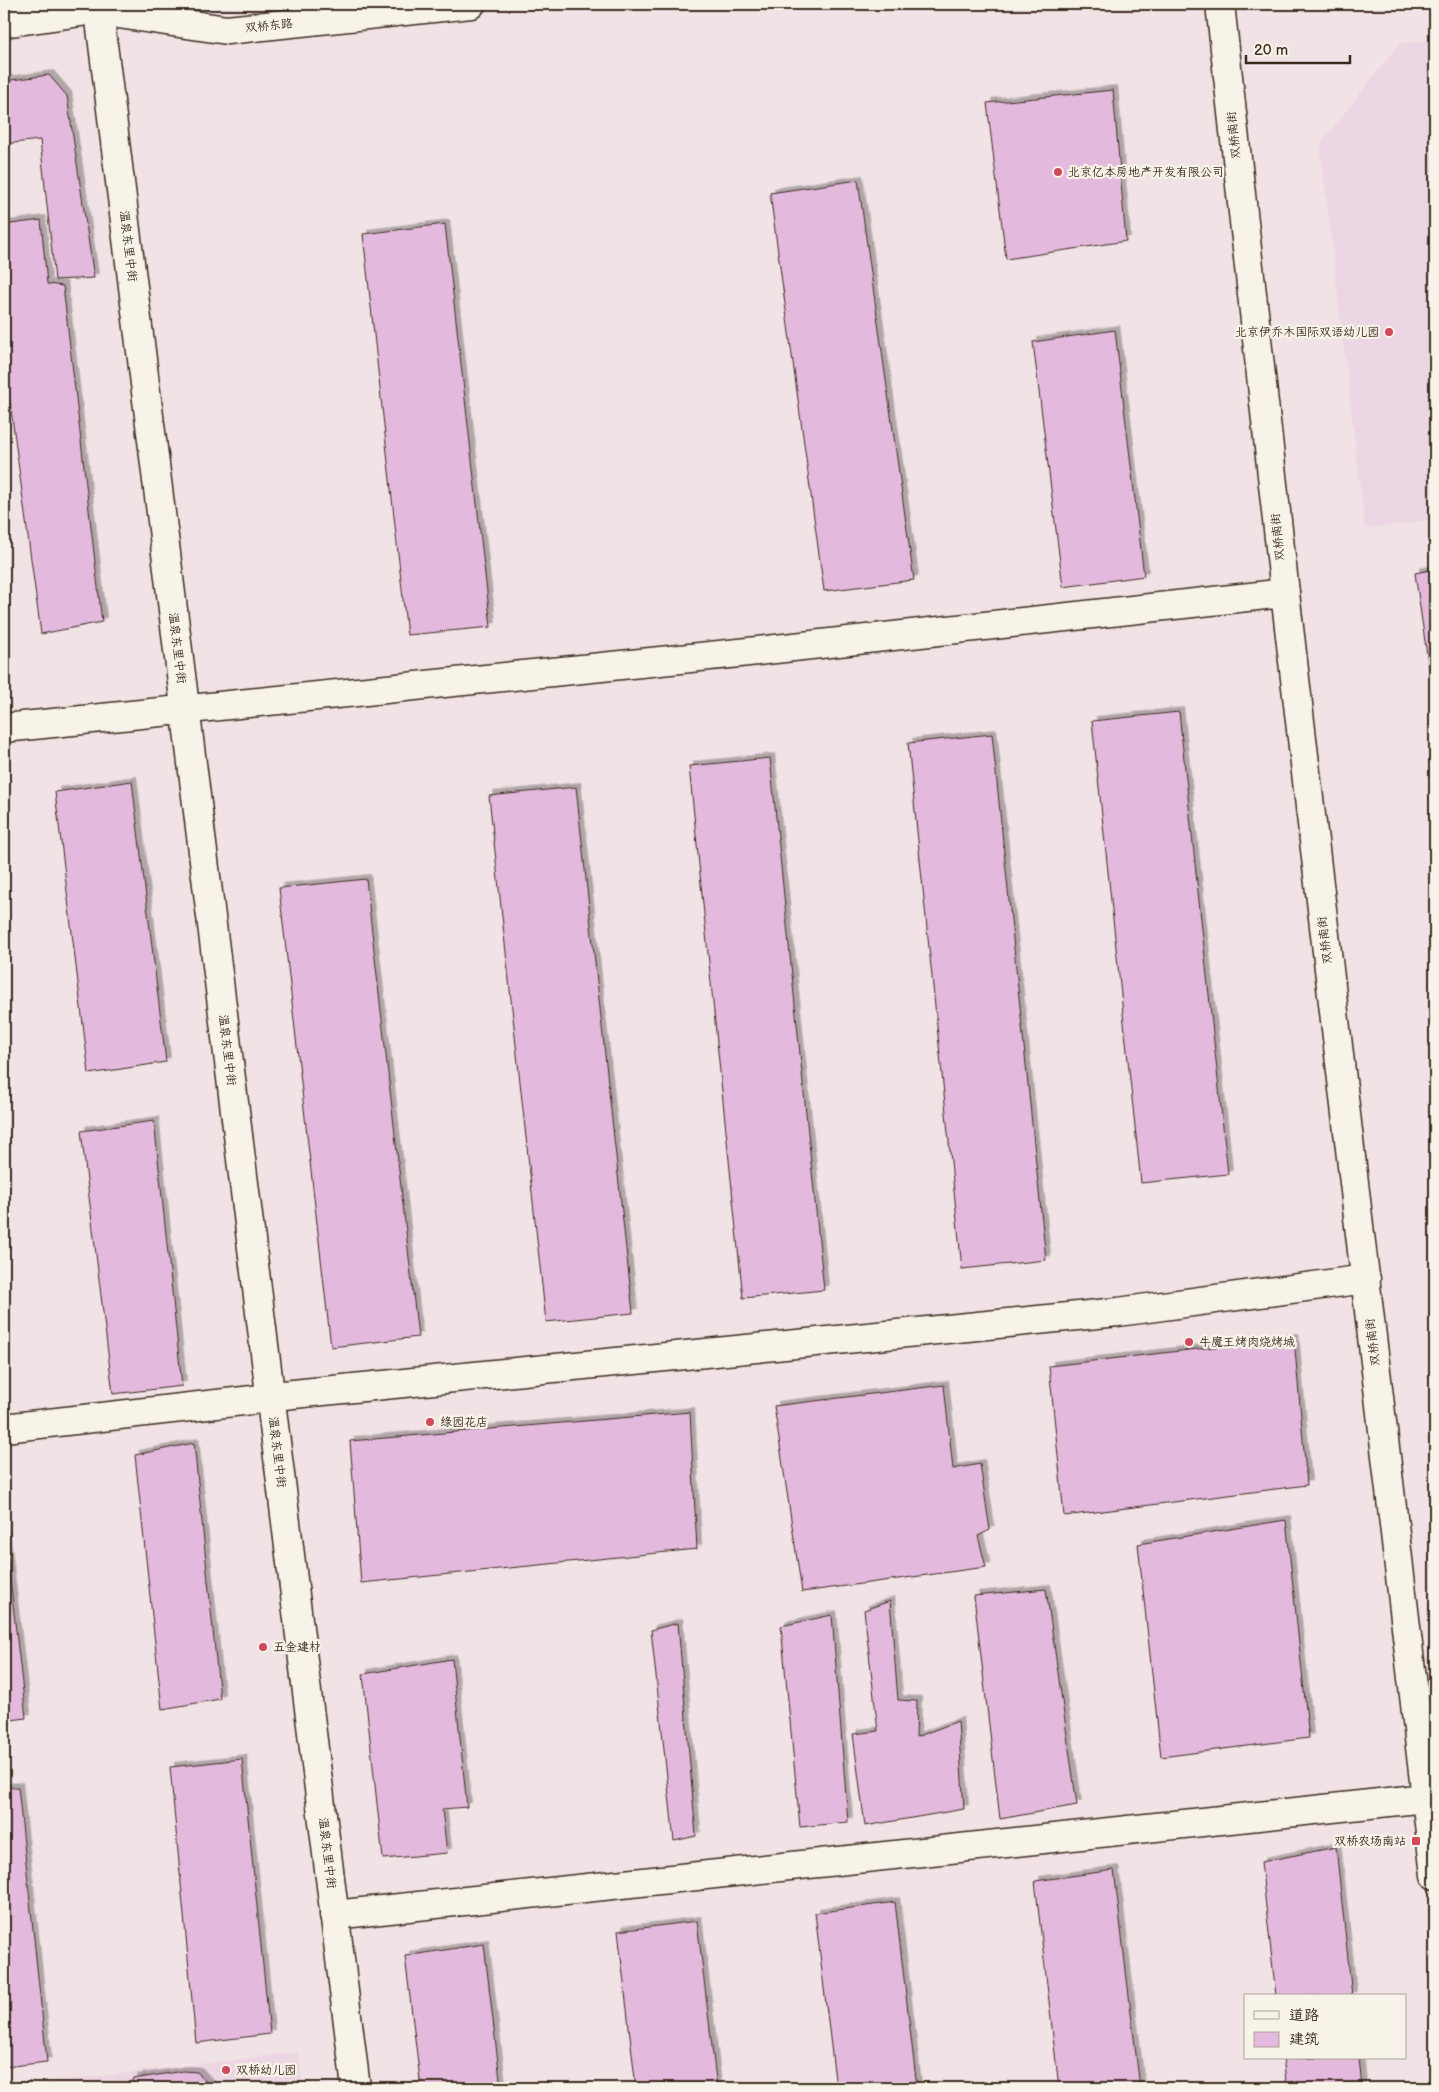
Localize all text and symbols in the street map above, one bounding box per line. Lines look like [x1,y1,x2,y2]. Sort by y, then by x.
street label: 双桥东路 [244,16,294,36]
scale bar [1246,32,1350,64]
text: 20 m [1254,41,1288,60]
street label: 双桥南街 [1224,110,1244,160]
place label: 北京亿本房地产开发有限公司 [1068,165,1224,180]
marker: 北京亿本房地产开发有限公司 [1052,166,1064,178]
street label: 温泉东里中街 [116,209,140,283]
place label: 北京伊乔木国际双语幼儿园 [1235,325,1379,340]
marker: 北京伊乔木国际双语幼儿园 [1383,326,1395,338]
street label: 双桥南街 [1268,512,1288,562]
street label: 温泉东里中街 [165,611,189,685]
street label: 双桥南街 [1315,915,1335,965]
street label: 温泉东里中街 [215,1013,239,1087]
street label: 双桥南街 [1363,1317,1383,1367]
place label: 牛魔王烤肉烧烤城 [1199,1335,1295,1350]
marker: 牛魔王烤肉烧烤城 [1183,1336,1195,1348]
street label: 温泉东里中街 [265,1415,289,1489]
place label: 绿园花店 [440,1415,488,1430]
marker: 绿园花店 [424,1416,436,1428]
place label: 五金建材 [273,1640,321,1655]
marker: 五金建材 [257,1641,269,1653]
street label: 温泉东里中街 [315,1816,339,1890]
place label: 双桥农场南站 [1334,1834,1406,1849]
marker: 双桥农场南站 [1410,1835,1422,1847]
legend [1244,1994,1406,2060]
text: 道路 [1289,2006,1319,2025]
text: 建筑 [1289,2030,1319,2049]
place label: 双桥幼儿园 [236,2063,296,2078]
marker: 双桥幼儿园 [220,2064,232,2076]

